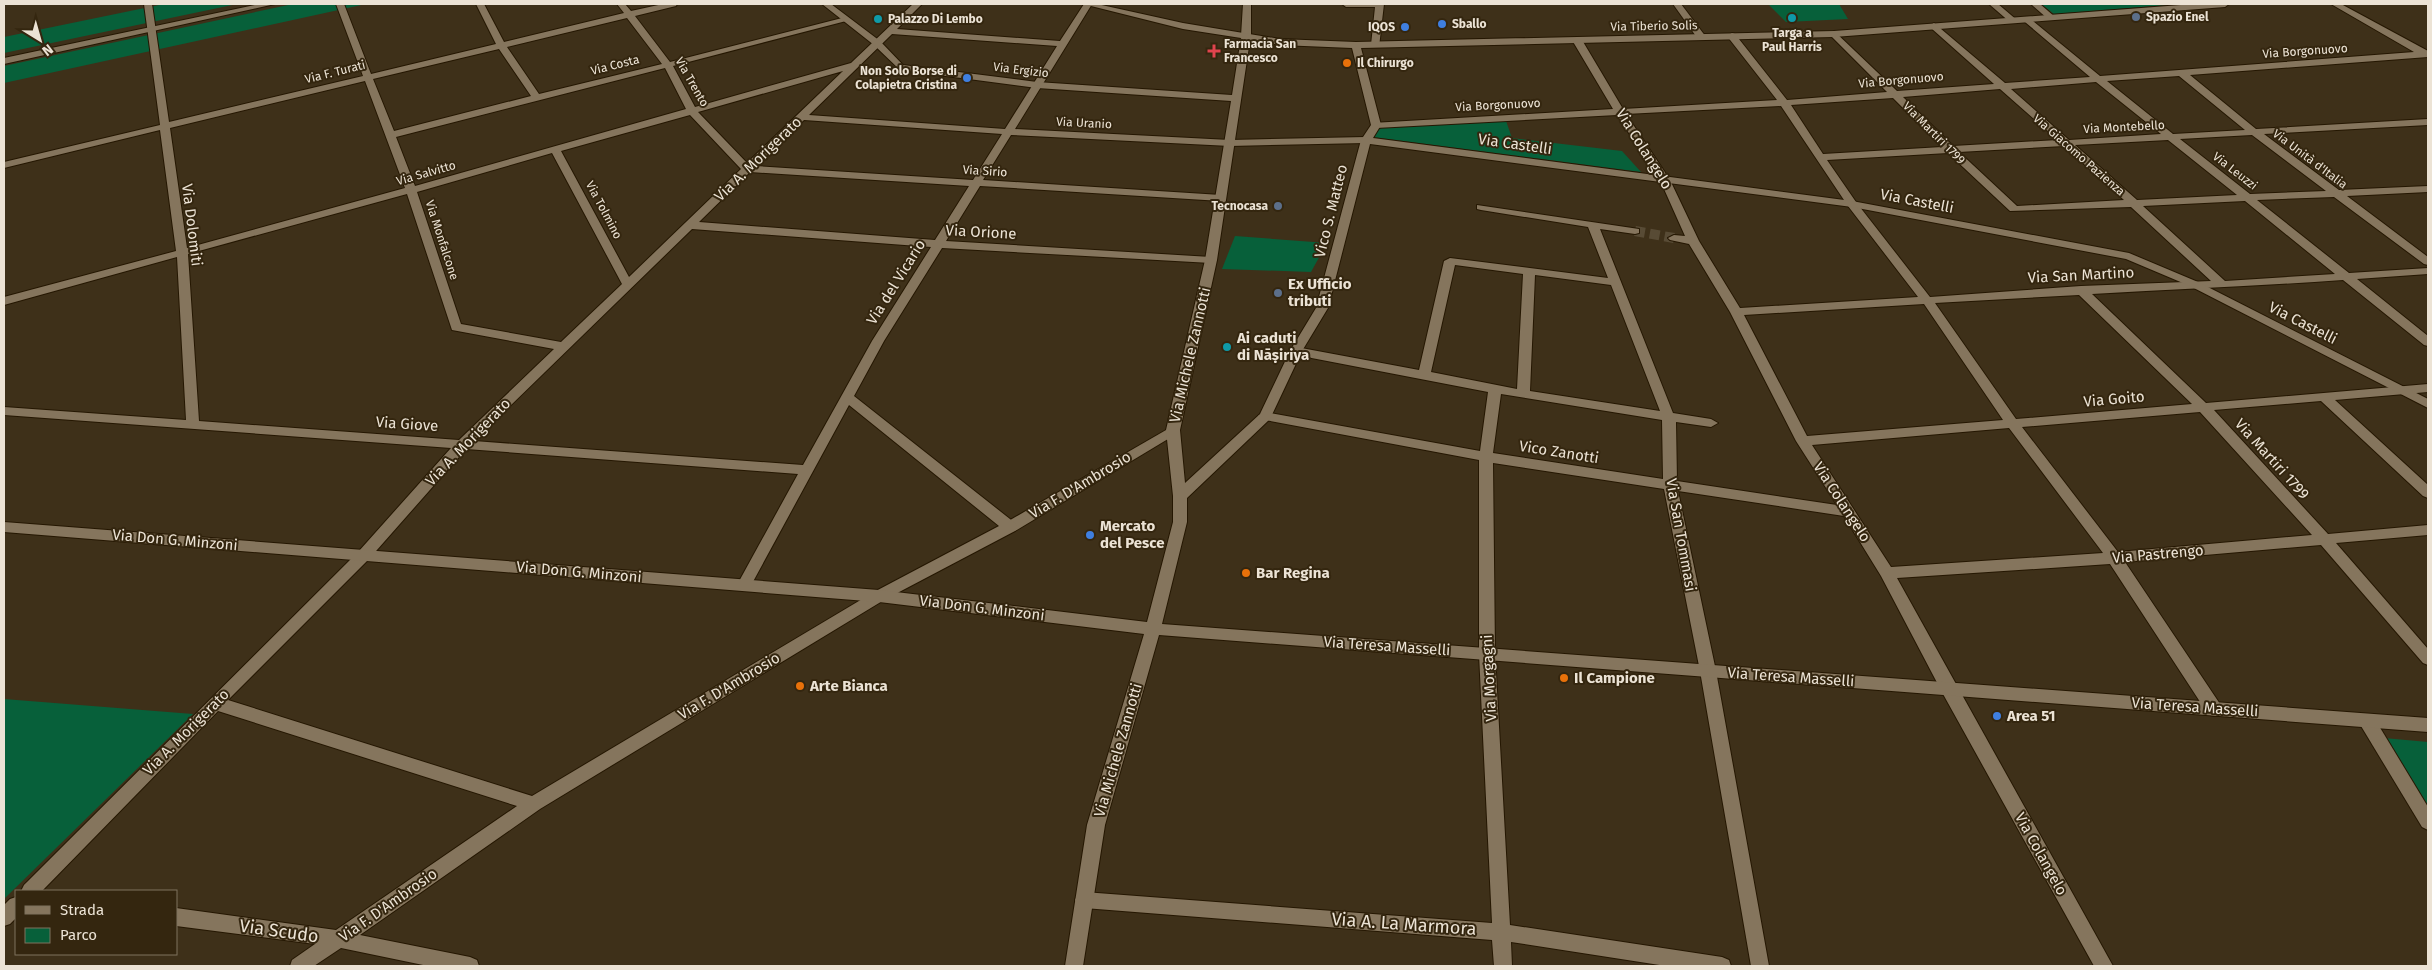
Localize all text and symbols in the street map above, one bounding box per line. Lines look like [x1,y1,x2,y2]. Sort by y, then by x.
place label: Spazio Enel [2146,10,2209,24]
marker: Spazio Enel [2130,11,2142,23]
place label: Palazzo Di Lembo [888,12,983,26]
marker: Targa a Paul Harris [1786,12,1798,24]
marker: Palazzo Di Lembo [872,13,884,25]
north arrow [15,15,65,65]
place label: Sballo [1452,17,1486,31]
marker: Sballo [1436,18,1448,30]
street label: Via Tiberio Solis [1610,18,1698,34]
place label: IQOS [1368,20,1395,34]
marker: IQOS [1399,21,1411,33]
place label: Targa a Paul Harris [1762,26,1822,54]
place label: Farmacia San Francesco [1224,37,1296,65]
text: N [39,40,56,60]
street label: Via Borgonuovo [2262,41,2348,61]
marker: Farmacia San Francesco [1208,45,1220,57]
street label: Via Costa [589,52,641,78]
street label: Via Trento [672,55,712,109]
place label: Il Chirurgo [1357,56,1414,70]
marker: Il Chirurgo [1341,57,1353,69]
street label: Via F. Turati [303,58,367,86]
street label: Via Ergizio [992,60,1050,80]
place label: Non Solo Borse di Colapietra Cristina [855,64,957,92]
street label: Via Borgonuovo [1858,69,1944,91]
marker: Non Solo Borse di Colapietra Cristina [961,72,973,84]
street label: Via Borgonuovo [1455,96,1541,114]
street label: Via Martiri 1799 [1900,99,1968,167]
street label: Via Colangelo [1612,105,1676,193]
street label: Via Giacomo Pazienza [2030,111,2128,199]
street label: Via A. Morigerato [711,113,805,205]
street label: Via Uranio [1056,115,1112,131]
street label: Via Montebello [2083,118,2165,136]
street label: Via Unità d'Italia [2270,126,2350,192]
street label: Via Castelli [1477,130,1553,158]
street label: Via Leuzzi [2210,149,2260,193]
street label: Via Salvitto [395,158,457,188]
street label: Via Sirio [962,162,1008,180]
street label: Vico S. Matteo [1311,163,1351,259]
street label: Via Tolmino [583,179,625,241]
street label: Via Dolomiti [178,183,206,267]
street label: Via Castelli [1879,185,1955,217]
street label: Via Monfalcone [423,198,461,282]
place label: Tecnocasa [1212,199,1268,213]
marker: Tecnocasa [1272,200,1284,212]
street label: Via Orione [945,221,1017,243]
street label: Via del Vicario [863,236,929,328]
street label: Via San Martino [2027,263,2135,287]
place label: Ex Ufficio tributi [1288,275,1352,310]
street label: Via Michele Zannotti [1166,286,1214,424]
marker: Ex Ufficio tributi [1272,287,1284,299]
street label: Via Castelli [2266,298,2340,348]
place label: Ai caduti di Nāṣiriya [1236,329,1309,364]
marker: Ai caduti di Nāṣiriya [1221,341,1233,353]
street label: Via Goito [2083,387,2145,411]
street label: Via A. Morigerato [422,395,514,489]
street label: Via Giove [375,413,439,435]
street label: Via Martiri 1799 [2231,415,2313,503]
street label: Vico Zanotti [1518,437,1600,467]
street label: Via F. D'Ambrosio [1026,448,1134,522]
street label: Via Colangelo [1809,459,1875,545]
street label: Via San Tommasi [1662,477,1700,593]
place label: Mercato del Pesce [1100,517,1165,552]
street label: Via Don G. Minzoni [112,526,238,554]
marker: Mercato del Pesce [1084,529,1096,541]
street label: Via Pastrengo [2112,541,2204,567]
street label: Via Don G. Minzoni [516,558,642,586]
place label: Bar Regina [1256,564,1330,582]
marker: Bar Regina [1240,567,1252,579]
street label: Via Don G. Minzoni [918,591,1046,625]
street label: Via Teresa Masselli [1323,633,1451,659]
street label: Via Morgagni [1478,634,1500,722]
street label: Via F. D'Ambrosio [675,649,783,723]
street label: Via Teresa Masselli [1727,664,1855,690]
place label: Il Campione [1574,669,1655,687]
marker: Il Campione [1558,672,1570,684]
place label: Arte Bianca [809,677,888,695]
marker: Arte Bianca [794,680,806,692]
street label: Via Michele Zannotti [1090,681,1146,819]
street label: Via A. Morigerato [139,685,233,779]
street label: Via Teresa Masselli [2131,694,2259,720]
place label: Area 51 [2006,707,2055,725]
marker: Area 51 [1991,710,2003,722]
street label: Via Colangelo [2011,810,2071,898]
street label: Via F. D'Ambrosio [336,865,440,945]
legend [15,890,178,955]
text: Strada [60,901,104,919]
street label: Via A. La Marmora [1331,908,1477,940]
street label: Via Scudo [238,915,320,947]
text: Parco [60,926,97,944]

